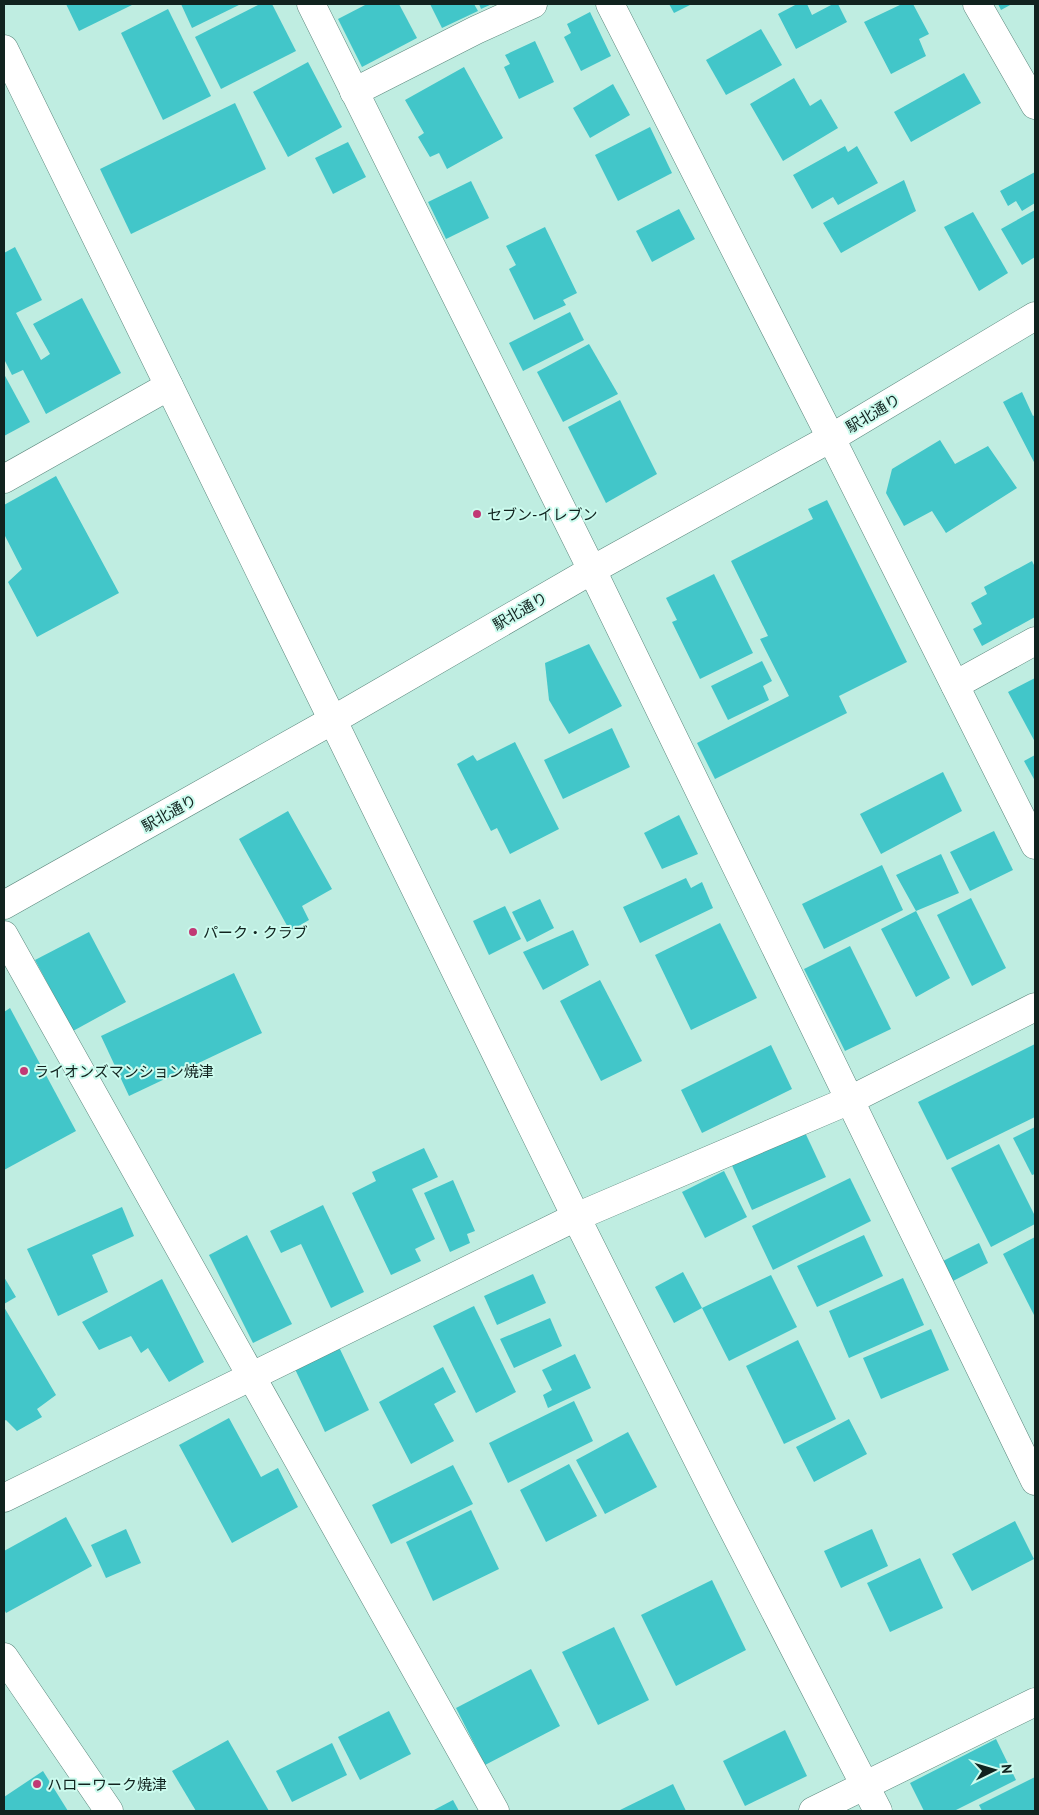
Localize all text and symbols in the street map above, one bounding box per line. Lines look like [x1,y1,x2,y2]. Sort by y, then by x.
street label: 駅北通り [842,389,904,437]
place label: セブン-イレブン [487,505,597,524]
marker: セブン-イレブン [471,508,483,520]
street label: 駅北通り [489,588,551,634]
street label: 駅北通り [138,790,200,836]
place label: パーク・クラブ [203,923,308,942]
marker: パーク・クラブ [187,926,199,938]
place label: ライオンズマンション焼津 [34,1062,214,1081]
marker: ライオンズマンション焼津 [18,1065,30,1077]
north arrow [969,1745,1019,1795]
text: N [998,1763,1016,1774]
place label: ハローワーク焼津 [47,1775,167,1794]
marker: ハローワーク焼津 [31,1778,43,1790]

